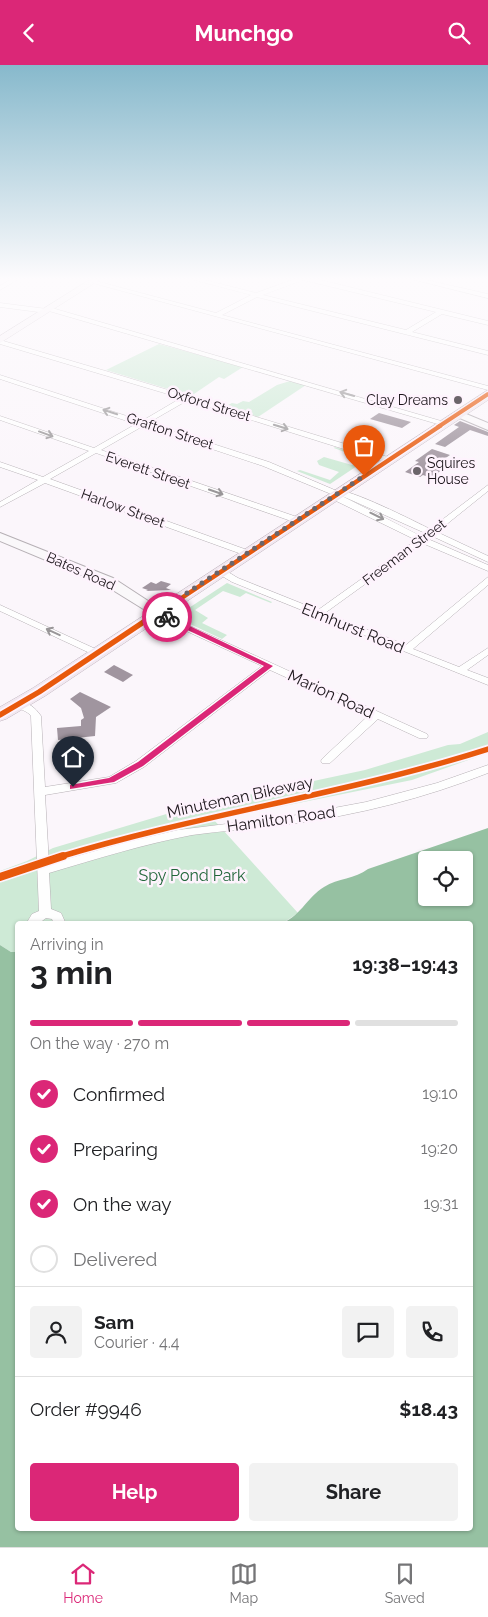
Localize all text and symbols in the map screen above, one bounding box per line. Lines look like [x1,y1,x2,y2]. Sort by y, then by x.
icon: back [15,19,43,47]
icon: search [445,19,473,47]
text: Munchgo [195,20,293,46]
street label: Oxford Street [166,384,253,424]
one-way arrow [340,389,356,399]
place label: Clay Dreams [366,392,448,408]
marker: Clay Dreams [452,394,464,406]
one-way arrow [102,406,118,416]
street label: Grafton Street [124,409,216,453]
one-way arrow [273,422,289,432]
pin [343,425,385,476]
one-way arrow [38,430,53,439]
icon: bag [350,432,378,460]
street label: Everett Street [104,448,193,492]
place label: Squires House [427,455,475,487]
marker: Squires House [411,465,423,477]
street label: Harlow Street [79,485,167,531]
one-way arrow [208,488,224,498]
one-way arrow [370,511,385,521]
street label: Freeman Street [359,515,449,588]
street label: Bates Road [44,549,118,593]
courier [142,592,192,642]
street label: Elmhurst Road [299,599,407,657]
icon: bike [153,603,181,631]
one-way arrow [46,627,61,636]
street label: Marion Road [285,666,377,722]
pin [52,736,94,787]
icon: home [59,743,87,771]
street label: Minuteman Bikeway [165,772,315,822]
street label: Hamilton Road [225,802,337,836]
map controls [418,851,473,906]
button: locate [418,851,473,906]
park label: Spy Pond Park [139,866,246,885]
text: Arriving in [30,935,104,954]
text: 19:38–19:43 [352,953,458,975]
text: 3 min [30,954,113,991]
text: On the way · 270 m [30,1034,169,1053]
icon: check [30,1080,58,1108]
text: Confirmed [73,1083,165,1105]
text: 19:10 [422,1084,458,1103]
icon: check [30,1135,58,1163]
text: Preparing [73,1138,158,1160]
text: 19:20 [421,1139,458,1158]
icon: check [30,1190,58,1218]
text: On the way [73,1193,172,1215]
text: 19:31 [423,1194,458,1213]
text: Delivered [73,1248,157,1270]
button: person [30,1306,82,1358]
button: chat [342,1306,394,1358]
button: phone [406,1306,458,1358]
text: Sam [94,1311,134,1333]
text: Courier · 4.4 [94,1333,179,1352]
text: Order #9946 [30,1398,142,1420]
text: $18.43 [399,1398,458,1420]
button: Help [30,1463,239,1521]
button: Share [249,1463,458,1521]
tab: Home [63,1560,103,1606]
tab: Map [230,1560,258,1606]
tab: Saved [385,1560,425,1606]

